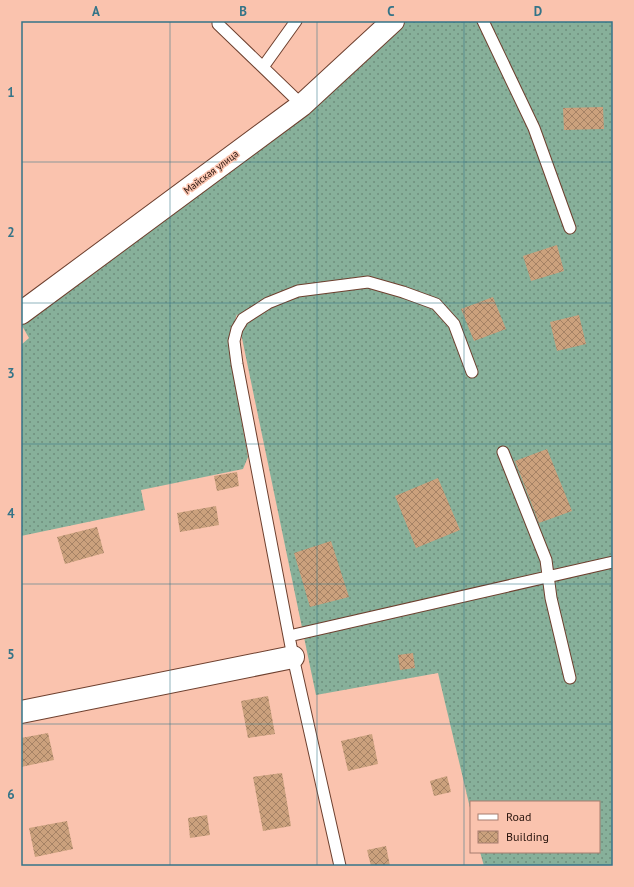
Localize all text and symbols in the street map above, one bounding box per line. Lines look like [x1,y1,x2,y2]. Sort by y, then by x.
text: A [92,3,100,20]
text: B [239,3,247,20]
text: C [387,3,395,20]
text: D [534,3,542,20]
text: 1 [7,84,15,101]
street label: Майская улица [181,147,241,197]
text: 2 [7,224,15,241]
text: 3 [7,365,15,382]
text: 4 [7,505,15,522]
text: 5 [7,646,15,663]
text: 6 [7,786,15,803]
legend [470,801,600,853]
text: Road [506,809,531,824]
text: Building [506,829,549,844]

